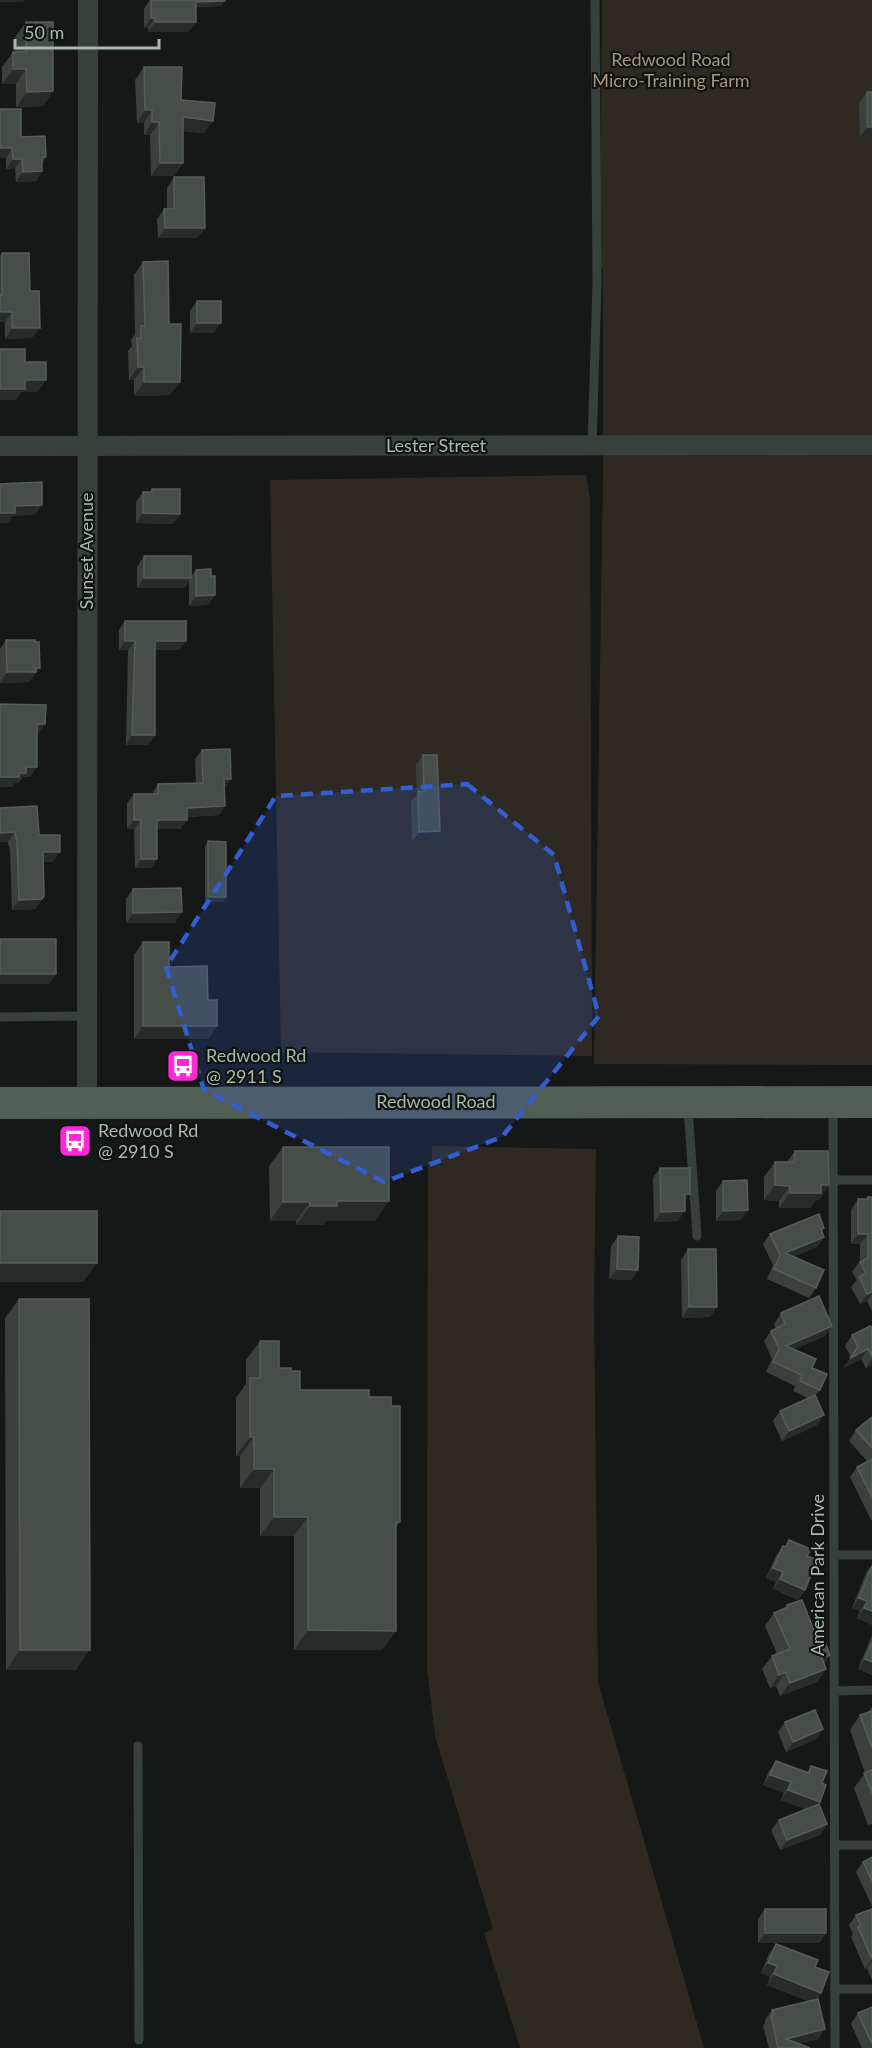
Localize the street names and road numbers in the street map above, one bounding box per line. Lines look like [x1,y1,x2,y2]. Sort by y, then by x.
street label: Lester Street [386,434,487,456]
street label: Sunset Avenue [75,493,97,609]
street label: Redwood Road [376,1090,496,1112]
street label: American Park Drive [806,1494,828,1656]

